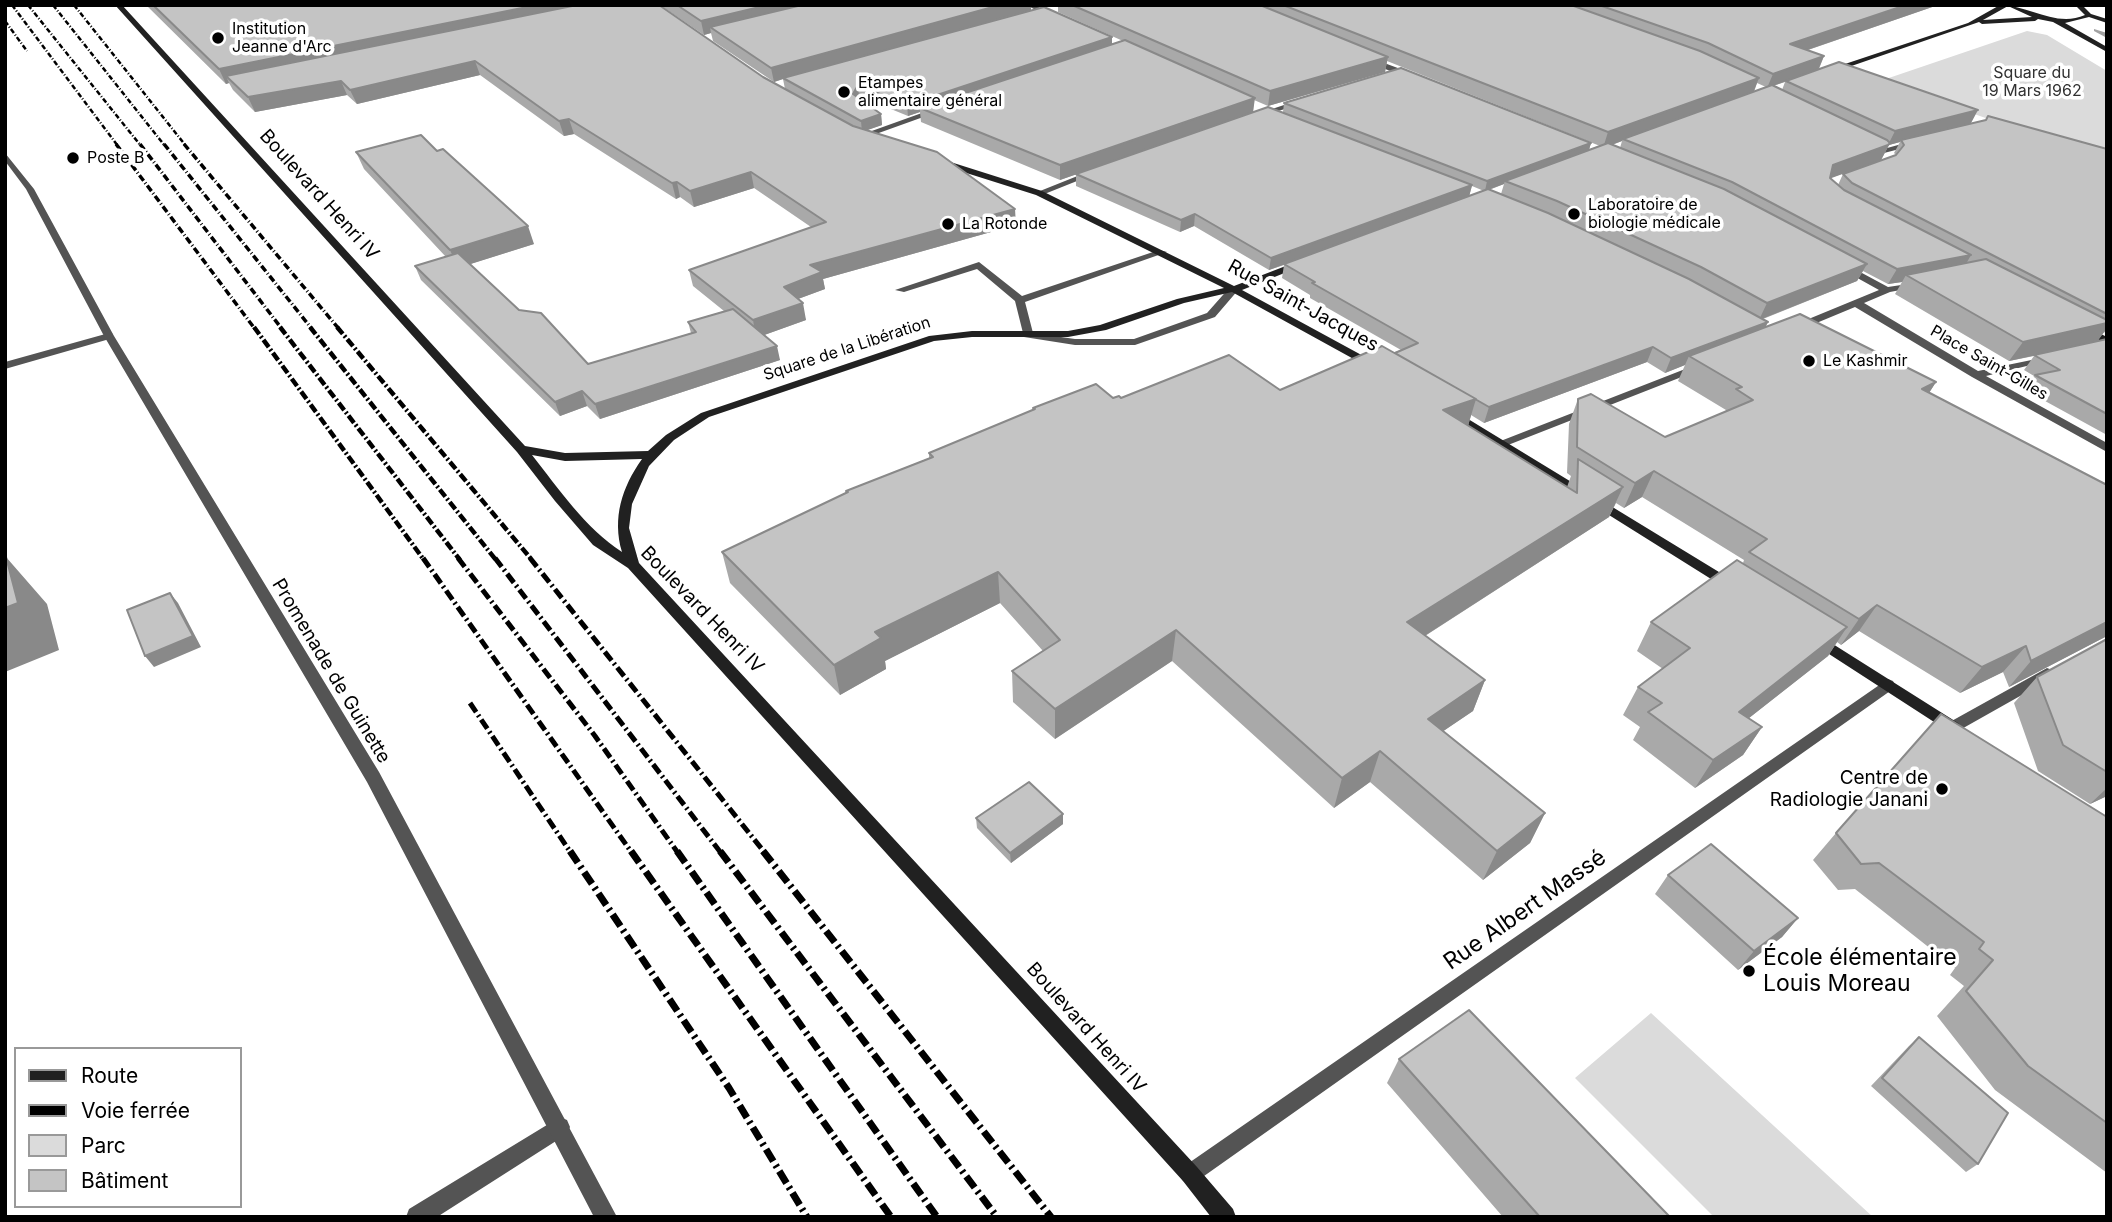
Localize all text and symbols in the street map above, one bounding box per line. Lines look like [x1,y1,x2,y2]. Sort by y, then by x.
place label: Institution Jeanne d'Arc [232,19,332,57]
marker: Institution Jeanne d'Arc [210,30,226,46]
park label: Square du 19 Mars 1962 [1982,63,2082,101]
place label: Etampes alimentaire général [858,73,1002,111]
marker: Etampes alimentaire général [836,84,852,100]
street label: Boulevard Henri IV [255,125,383,265]
place label: Poste B [87,148,145,168]
marker: Poste B [65,150,81,166]
place label: Laboratoire de biologie médicale [1588,195,1721,233]
marker: Laboratoire de biologie médicale [1566,206,1582,222]
place label: La Rotonde [962,214,1047,234]
marker: La Rotonde [940,216,956,232]
street label: Rue Saint-Jacques [1224,255,1382,357]
street label: Square de la Libération [761,313,933,385]
street label: Place Saint-Gilles [1927,322,2051,404]
place label: Le Kashmir [1823,351,1907,371]
marker: Le Kashmir [1801,353,1817,369]
street label: Boulevard Henri IV [636,542,768,678]
street label: Promenade de Guinette [267,575,395,767]
place label: Centre de Radiologie Janani [1770,767,1928,811]
marker: Centre de Radiologie Janani [1934,781,1950,797]
street label: Rue Albert Massé [1439,844,1611,976]
place label: École élémentaire Louis Moreau [1763,944,1957,998]
street label: Boulevard Henri IV [1022,958,1150,1098]
marker: École élémentaire Louis Moreau [1741,963,1757,979]
legend [14,1047,242,1208]
text: Route [81,1063,138,1088]
text: Voie ferrée [81,1098,190,1123]
text: Parc [81,1133,126,1158]
text: Bâtiment [81,1168,168,1193]

